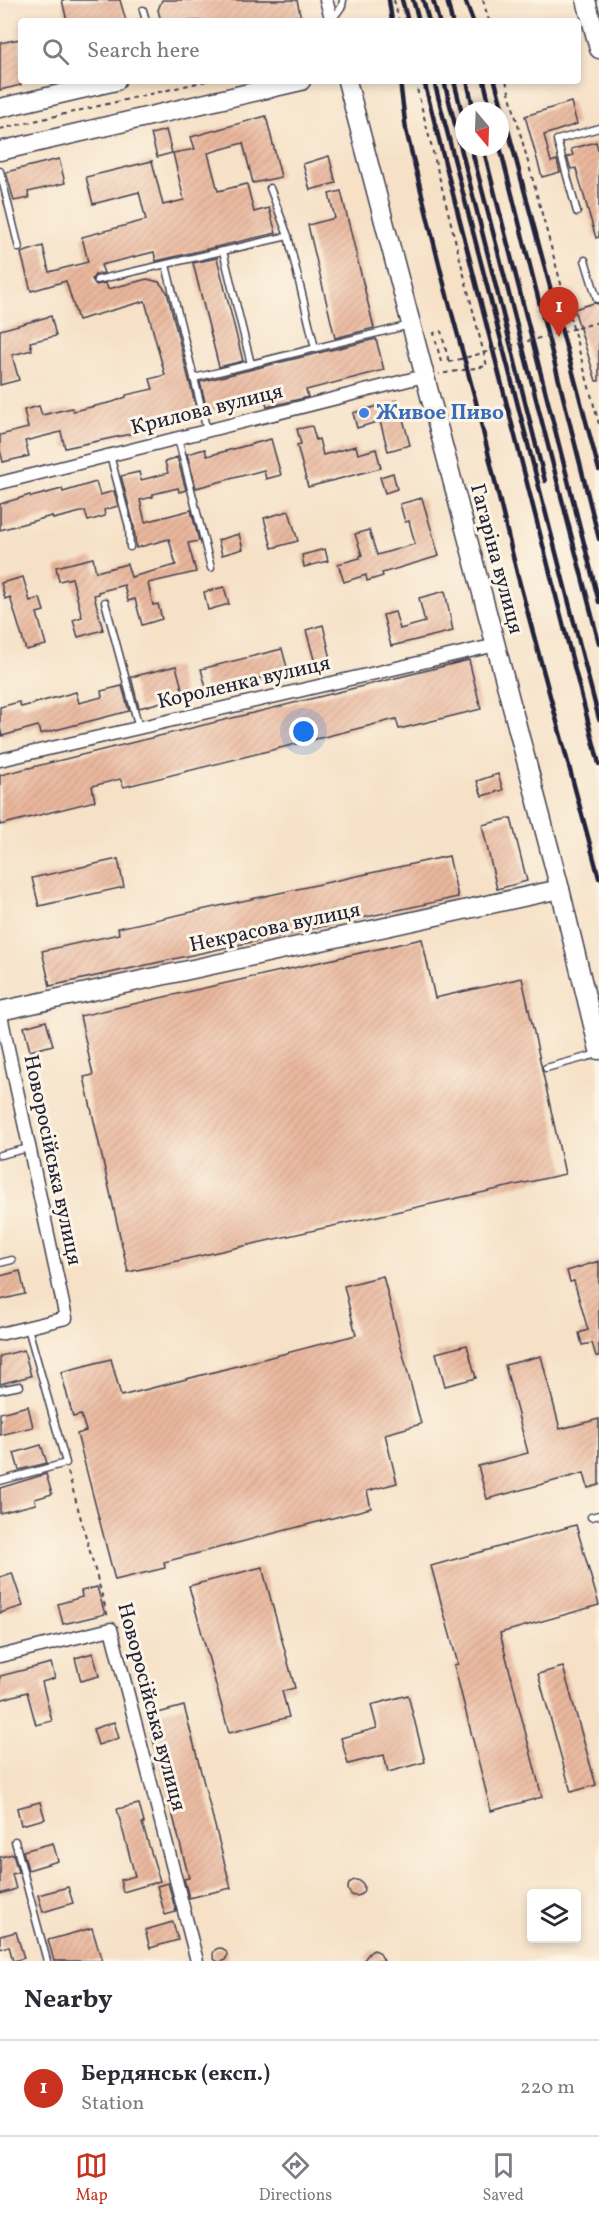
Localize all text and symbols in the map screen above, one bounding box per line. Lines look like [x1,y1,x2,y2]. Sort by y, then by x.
search box [18,18,581,84]
icon: search [39,35,72,68]
text: Search here [87,36,200,67]
north arrow [455,102,509,156]
pin: 1 [540,288,578,337]
street label: Крилова вулиця [128,377,286,443]
place label: Живое Пиво [376,399,504,428]
marker: Живое Пиво [357,406,371,420]
street label: Гагаріна вулиця [462,481,530,637]
street label: Короленка вулиця [155,649,333,717]
your location [289,717,318,746]
street label: Некрасова вулиця [187,896,363,960]
street label: Новоросійська вулиця [15,1052,89,1268]
street label: Новоросійська вулиця [109,1600,193,1814]
map controls [527,1889,581,1943]
button: layers [527,1889,581,1943]
text: Nearby [24,1982,113,2018]
text: Бердянськ (експ.) [81,2059,270,2090]
text: 1 [39,2074,48,2102]
text: 220 m [520,2074,575,2102]
text: Station [81,2090,144,2118]
tab: Map [75,2149,108,2207]
tab: Directions [259,2149,332,2207]
tab: Saved [483,2149,524,2207]

